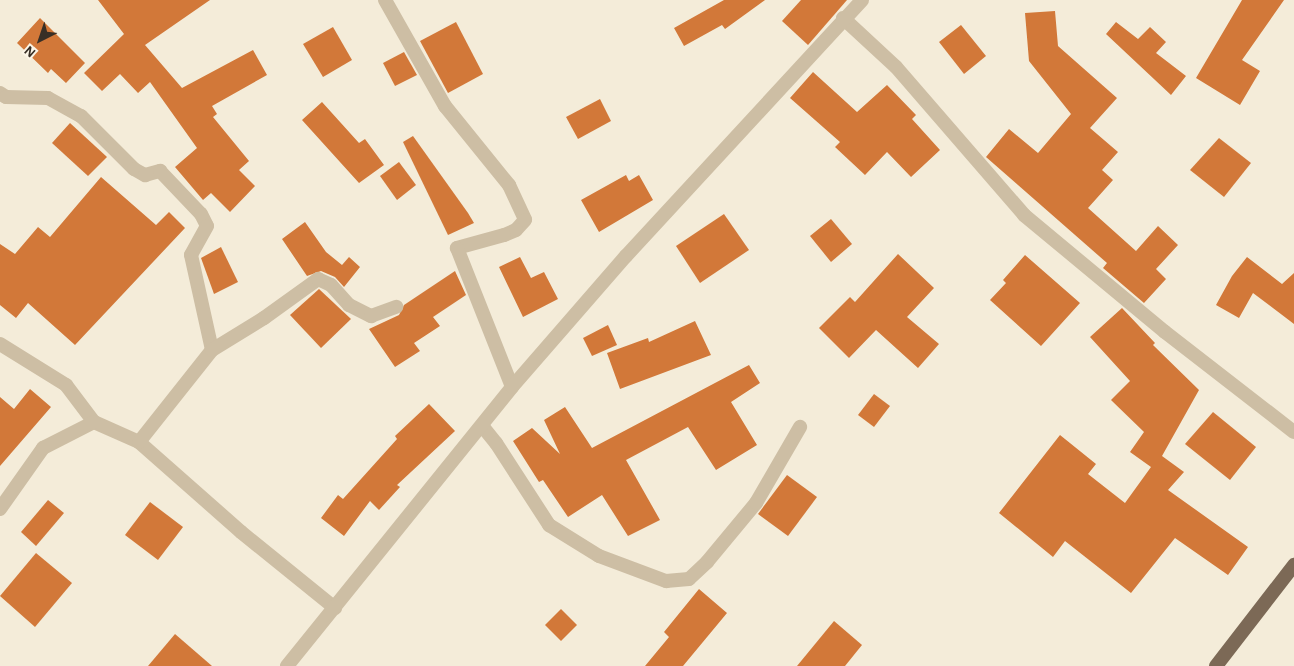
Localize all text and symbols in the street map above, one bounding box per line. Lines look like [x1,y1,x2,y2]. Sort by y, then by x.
north arrow [15,15,65,65]
text: N [22,43,38,60]

